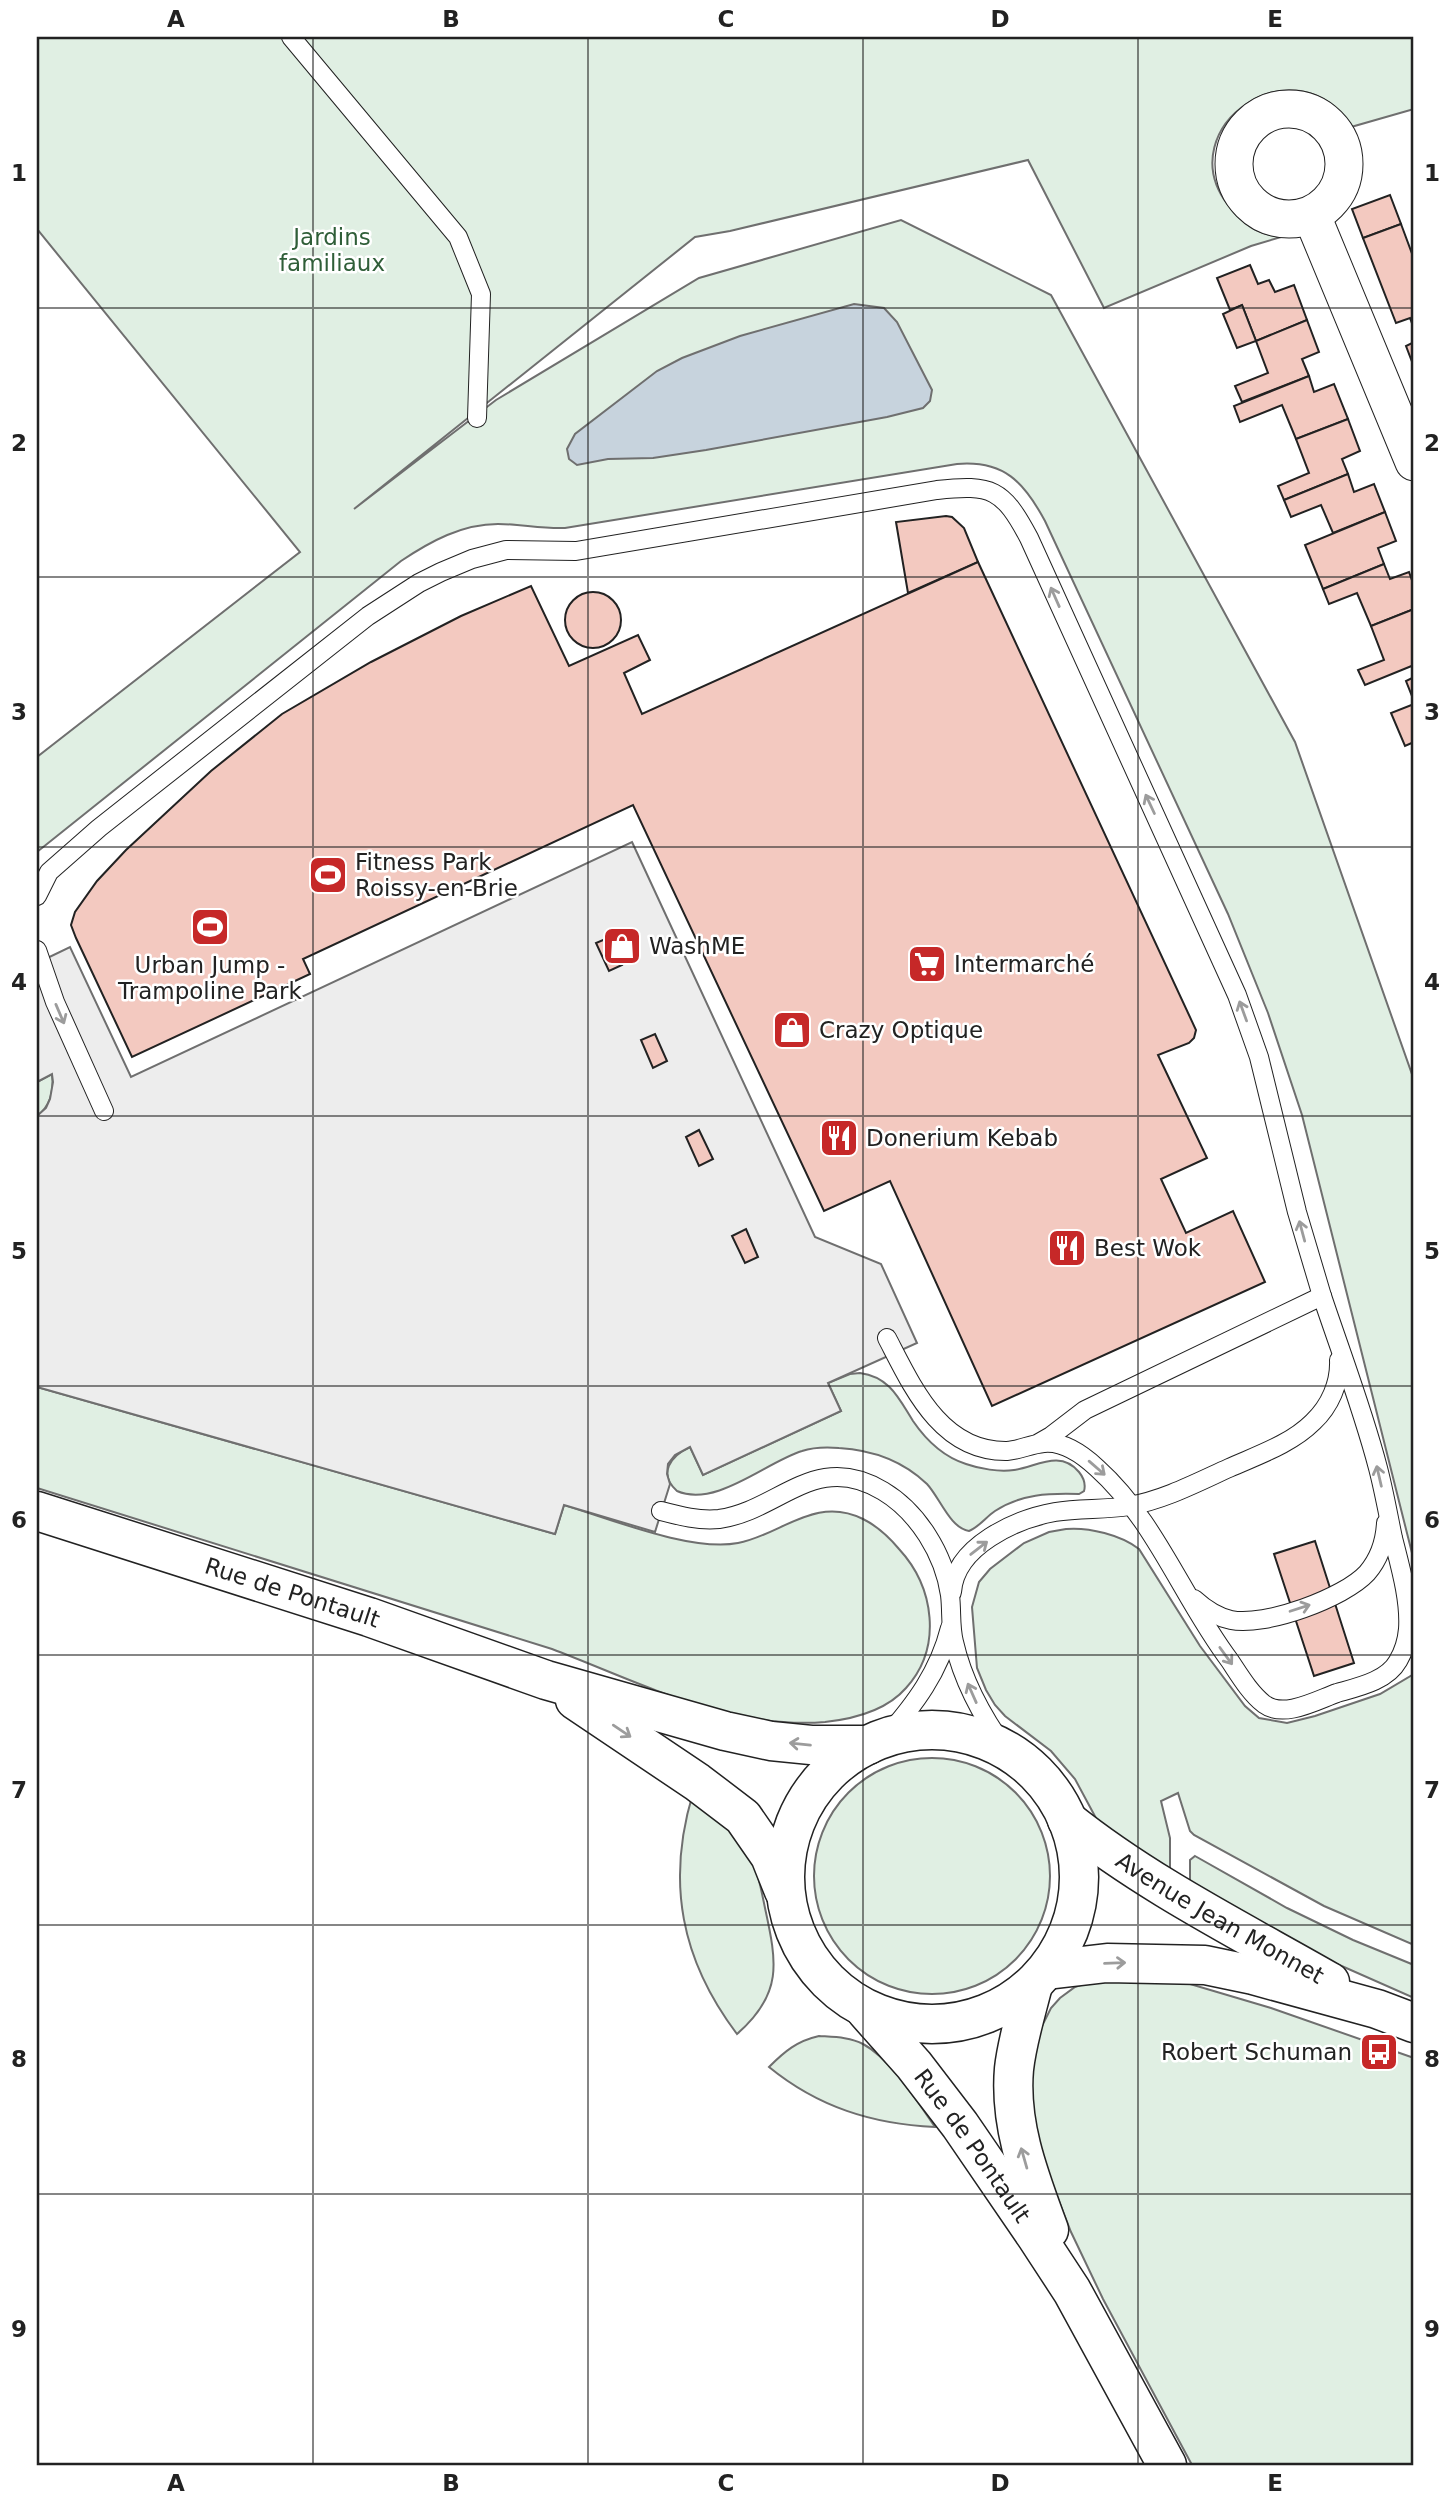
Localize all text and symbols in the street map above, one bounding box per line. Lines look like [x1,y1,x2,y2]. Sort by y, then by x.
text: A [167,6,185,32]
text: B [442,6,460,32]
text: C [718,6,734,32]
text: D [990,6,1010,32]
text: E [1267,6,1283,32]
text: 1 [11,160,27,186]
text: 1 [1424,160,1440,186]
park label: Jardins familiaux [279,224,385,276]
text: 2 [11,430,27,456]
text: 2 [1424,430,1440,456]
one-way arrow [1048,587,1062,608]
text: 3 [11,699,27,725]
text: 3 [1424,699,1440,725]
one-way arrow [1143,794,1156,815]
place label: Fitness Park Roissy-en-Brie [355,849,518,901]
sports icon: Fitness Park Roissy-en-Brie [307,854,349,896]
sports icon: Urban Jump - Trampoline Park [189,906,231,948]
shop icon: WashME [601,925,643,967]
place label: WashME [649,933,745,959]
supermarket icon: Intermarché [906,943,948,985]
place label: Intermarché [954,951,1094,977]
place label: Urban Jump - Trampoline Park [117,952,303,1004]
text: 4 [11,969,27,995]
text: 4 [1424,969,1440,995]
one-way arrow [1235,1001,1248,1023]
one-way arrow [54,1002,67,1024]
shop icon: Crazy Optique [771,1009,813,1051]
place label: Crazy Optique [819,1017,983,1043]
restaurant icon: Donerium Kebab [818,1117,860,1159]
place label: Donerium Kebab [866,1125,1058,1151]
one-way arrow [1295,1220,1308,1242]
restaurant icon: Best Wok [1046,1227,1088,1269]
place label: Best Wok [1094,1235,1202,1261]
text: 5 [11,1238,27,1264]
text: 5 [1424,1238,1440,1264]
one-way arrow [1088,1460,1106,1476]
one-way arrow [1372,1465,1385,1488]
text: 6 [11,1507,27,1533]
text: 6 [1424,1507,1440,1533]
one-way arrow [969,1540,988,1555]
street label: Rue de Pontault [202,1552,383,1633]
one-way arrow [1288,1601,1310,1614]
one-way arrow [1218,1646,1233,1665]
one-way arrow [965,1683,978,1704]
one-way arrow [612,1725,632,1739]
one-way arrow [789,1737,811,1750]
text: 7 [11,1777,27,1803]
text: 7 [1424,1777,1440,1803]
street label: Avenue Jean Monnet [1111,1847,1328,1989]
one-way arrow [1103,1956,1126,1969]
bus stop icon: Robert Schuman [1358,2031,1400,2073]
place label: Robert Schuman [1161,2039,1352,2065]
text: 8 [11,2046,27,2072]
text: 8 [1424,2046,1440,2072]
street label: Rue de Pontault [909,2064,1036,2227]
one-way arrow [1017,2147,1030,2170]
text: 9 [11,2316,27,2342]
text: 9 [1424,2316,1440,2342]
text: A [167,2470,185,2496]
text: B [442,2470,460,2496]
text: C [718,2470,734,2496]
text: D [990,2470,1010,2496]
text: E [1267,2470,1283,2496]

